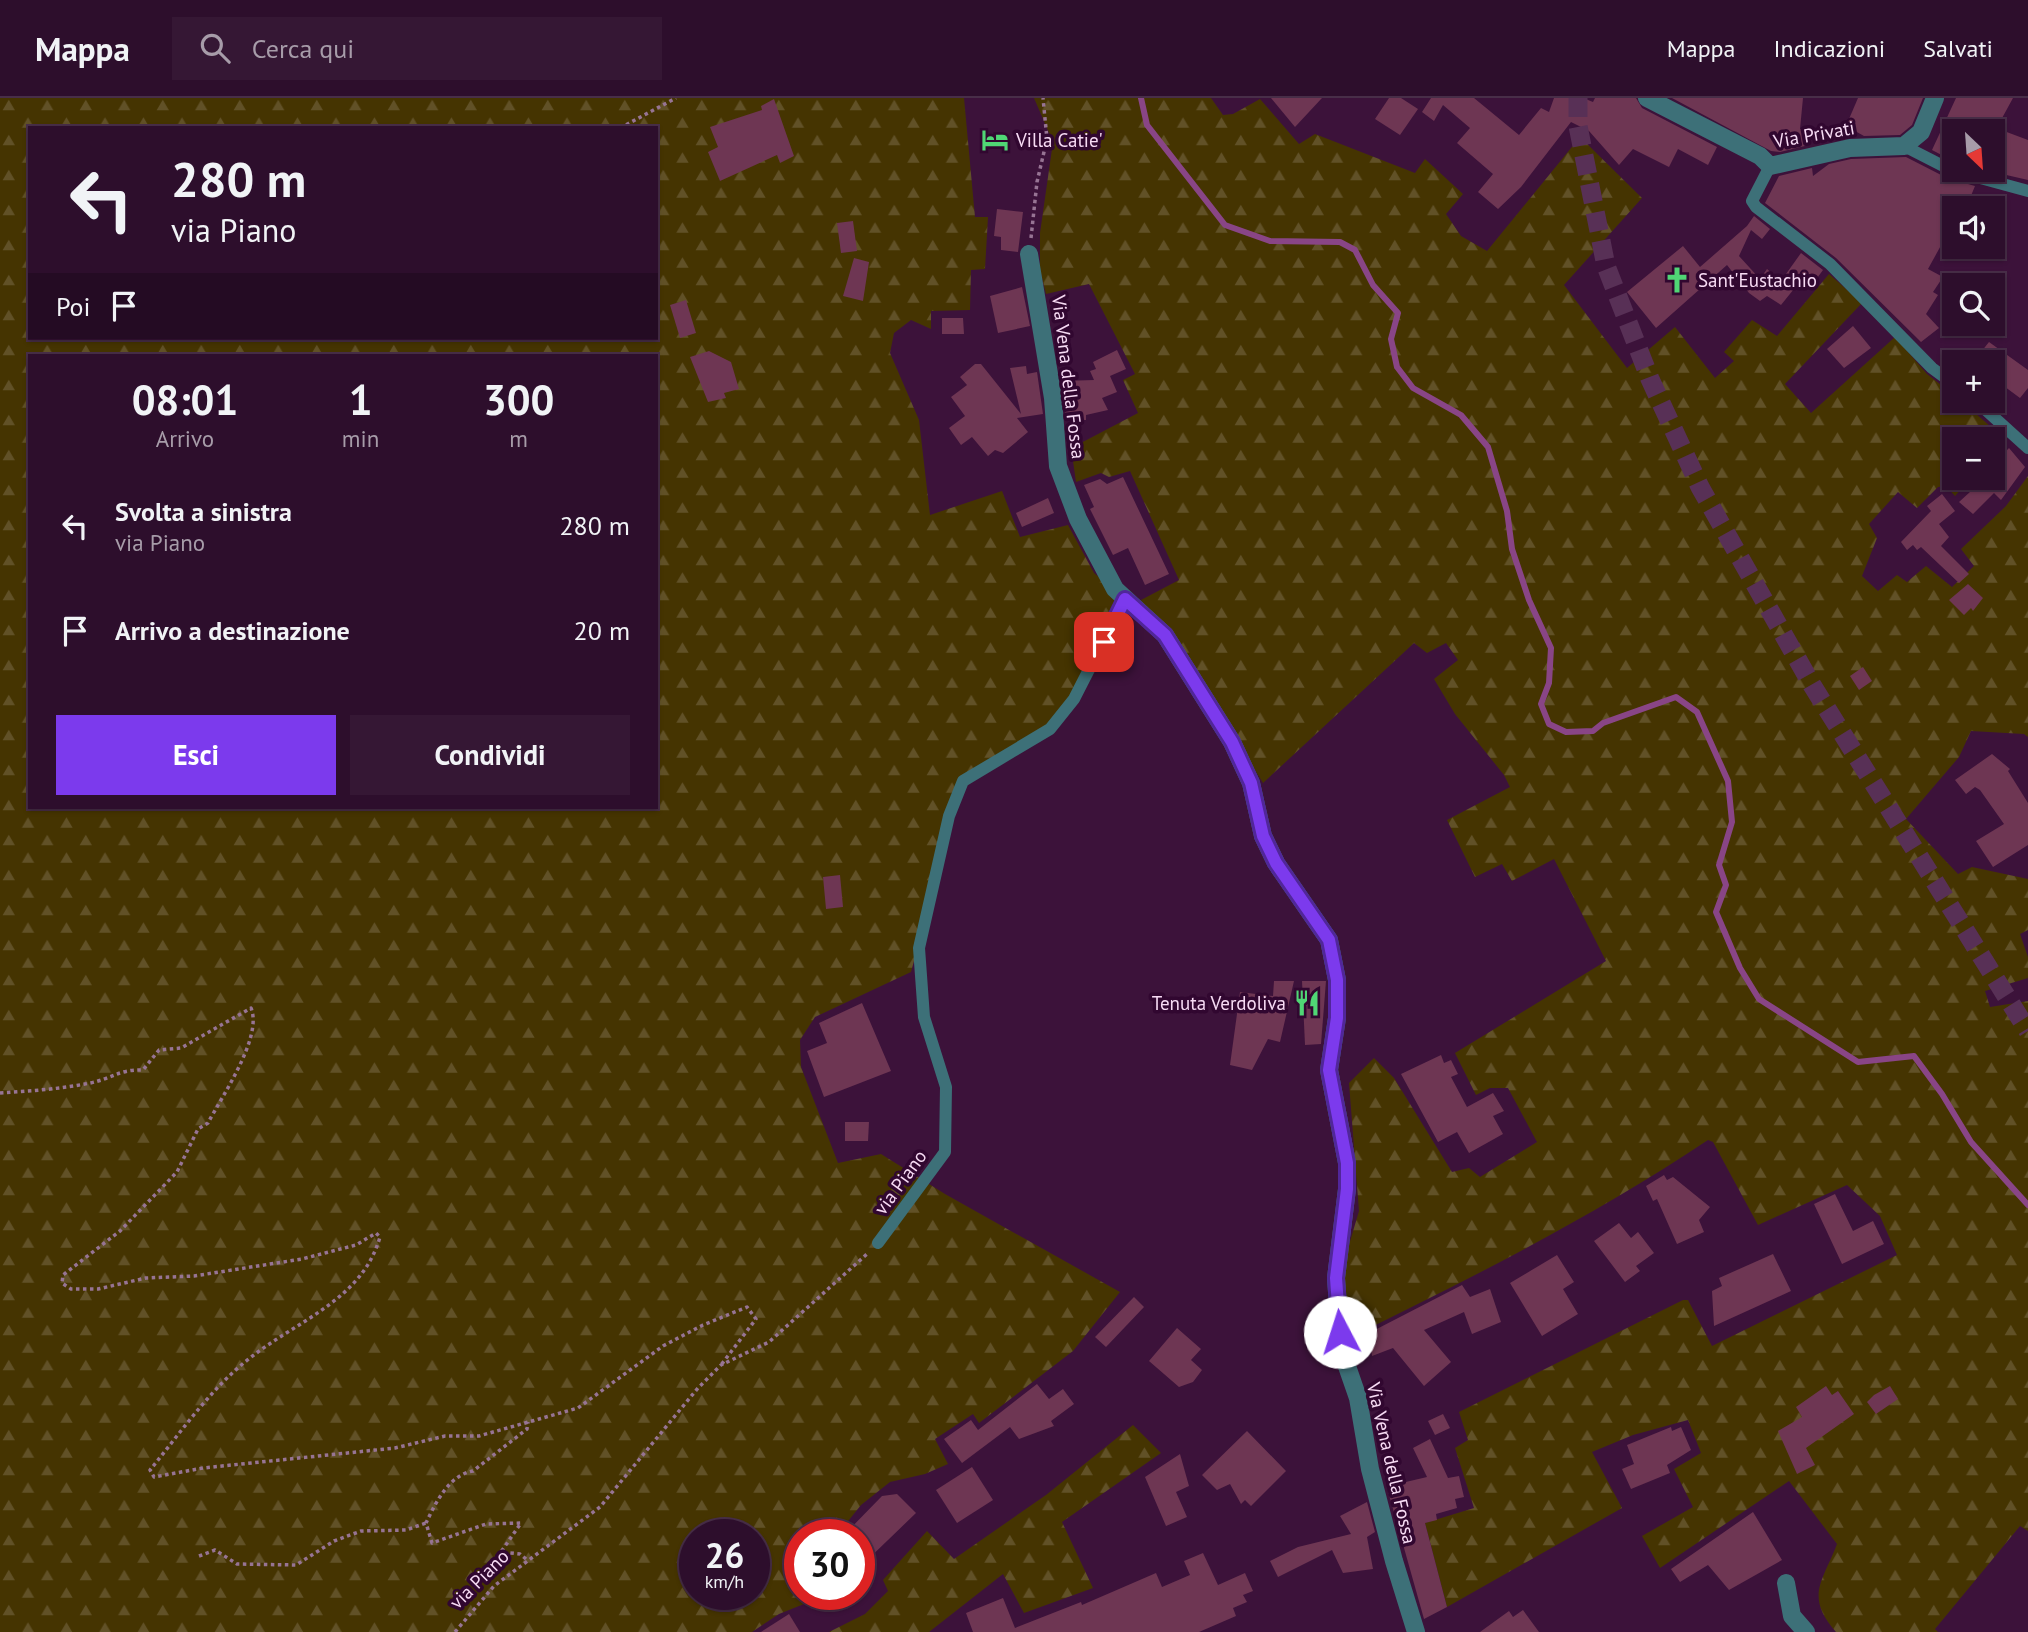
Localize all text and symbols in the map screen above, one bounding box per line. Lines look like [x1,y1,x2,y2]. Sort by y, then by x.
search box [172,17,662,80]
text: Mappa [35,27,130,70]
icon: search [196,29,234,67]
text: Cerca qui [252,32,354,65]
text: Mappa [1667,33,1736,64]
text: Indicazioni [1774,33,1885,64]
text: Salvati [1923,33,1993,64]
street label: Via Privati [1771,115,1856,153]
north arrow [1942,119,2006,182]
map controls [1942,119,2005,490]
hotel icon: Villa Catie' [980,125,1010,155]
place label: Villa Catie' [1015,128,1103,152]
text: 280 m [171,147,306,211]
icon: left [56,154,147,245]
button: sound [1942,196,2005,259]
text: via Piano [171,209,296,251]
church icon: Sant'Eustachio [1662,265,1692,295]
place label: Sant'Eustachio [1698,268,1817,292]
button: search [1942,273,2005,336]
icon: arrive [105,287,143,325]
text: Poi [56,290,91,323]
street label: Via Vena della Fossa [1047,293,1091,460]
button: + [1942,350,2005,413]
text: 08:01 [132,372,238,427]
text: 1 [349,372,372,427]
text: 300 [483,372,554,427]
text: Arrivo [156,424,214,453]
text: min [342,424,379,453]
text: m [509,424,528,453]
button: − [1942,427,2005,490]
text: Svolta a sinistra [115,495,292,528]
icon: left [56,507,94,545]
text: 280 m [559,509,630,542]
text: via Piano [115,528,205,557]
icon: arrive [56,612,94,650]
pin [1074,612,1134,672]
text: Arrivo a destinazione [115,614,350,647]
text: 20 m [574,614,630,647]
icon: arrive [1085,623,1123,661]
button: Esci [56,715,336,795]
button: Condividi [350,715,630,795]
restaurant icon: Tenuta Verdoliva [1292,988,1322,1018]
place label: Tenuta Verdoliva [1152,991,1286,1015]
street label: via Piano [868,1145,932,1219]
position arrow [1303,1295,1377,1369]
street label: Via Vena della Fossa [1362,1379,1422,1546]
speed limit sign: 30 [784,1519,875,1610]
text: 26 [705,1532,744,1578]
street label: via Piano [444,1544,514,1614]
text: km/h [705,1570,744,1593]

